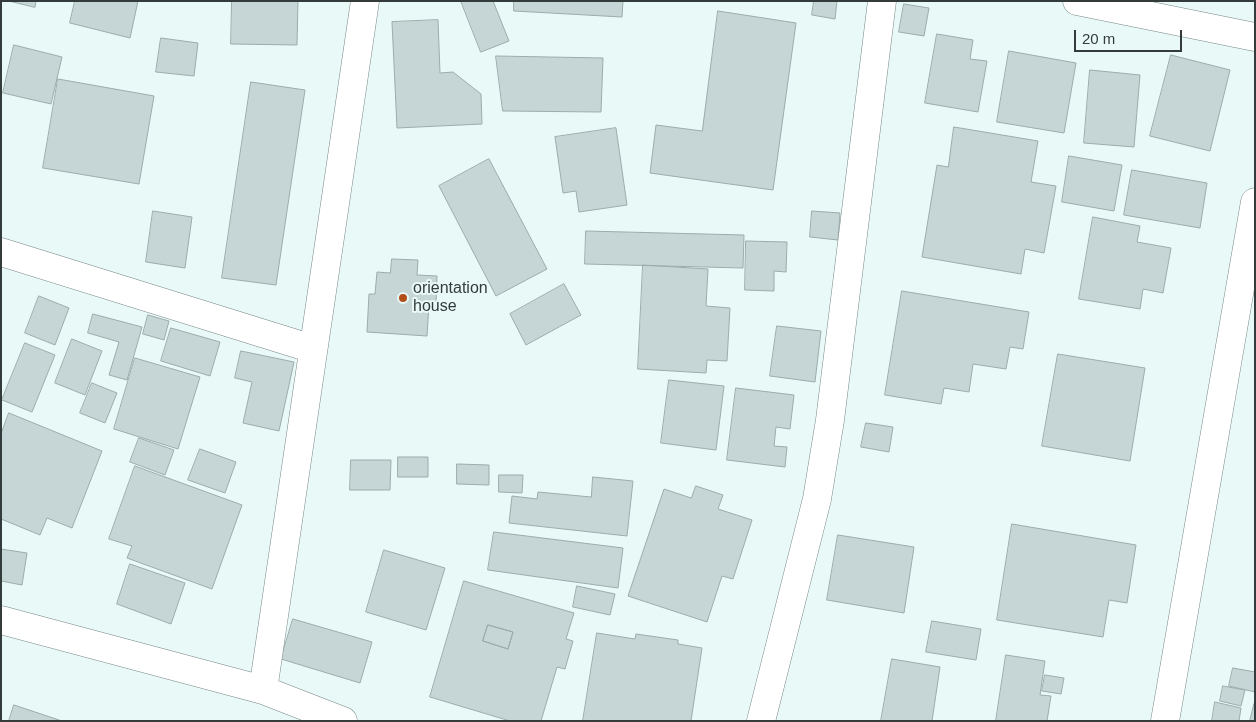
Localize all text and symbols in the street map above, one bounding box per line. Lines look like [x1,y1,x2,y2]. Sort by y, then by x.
scale bar [1076,20,1184,52]
text: 20 m [1082,30,1115,47]
place label: orientation house [413,279,488,317]
marker: orientation house [397,292,409,304]

